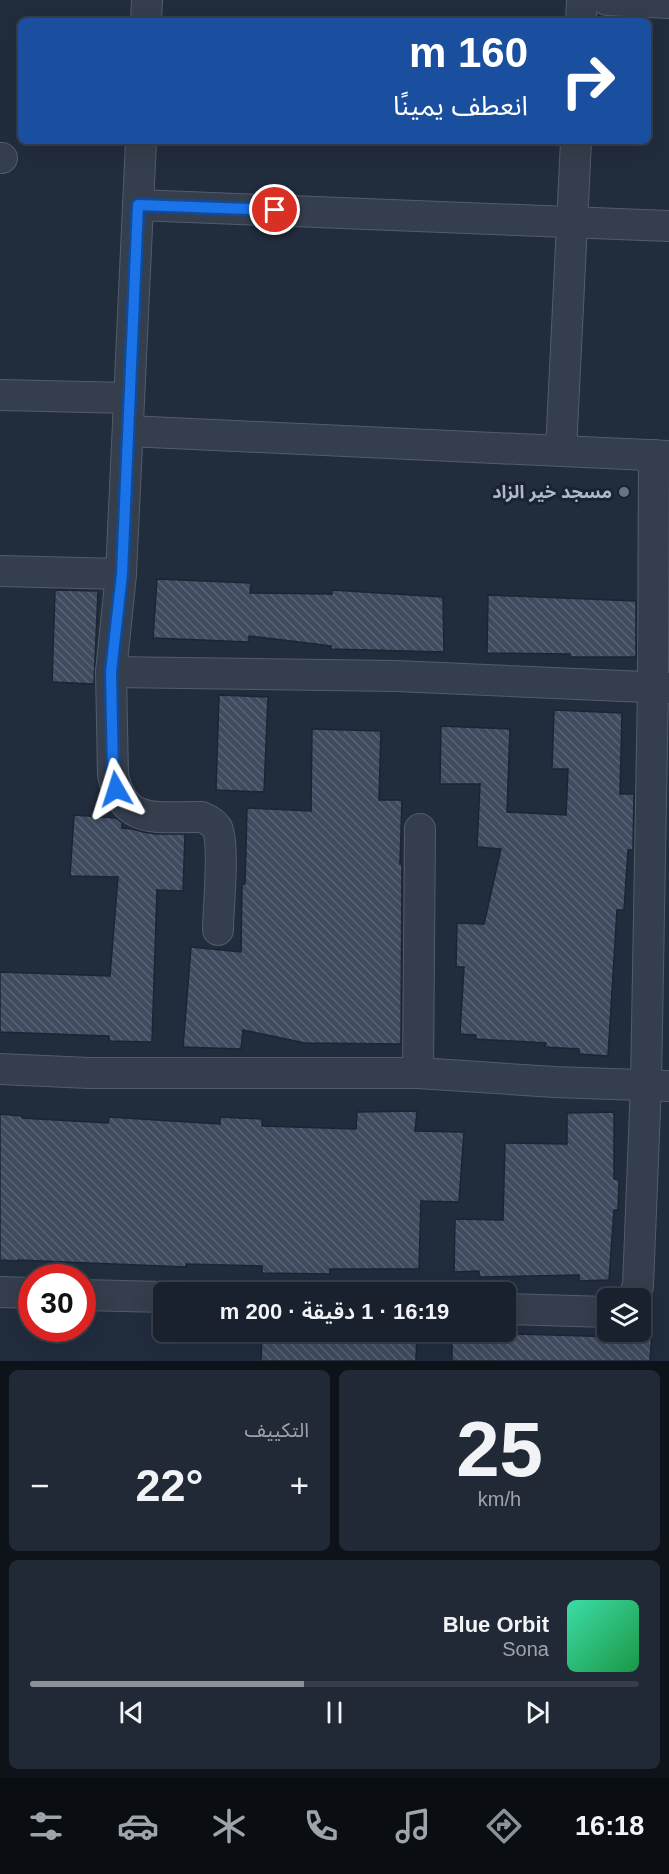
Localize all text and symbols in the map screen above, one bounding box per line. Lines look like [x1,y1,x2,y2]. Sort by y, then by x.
text: 160 m [409,29,528,76]
icon: right [549,42,627,120]
text: انعطف يمينًا [393,91,528,121]
pin [249,184,300,235]
icon: arrive [258,193,291,226]
place label: مسجد خير الزاد [492,482,612,503]
marker: مسجد خير الزاد [617,485,631,499]
position arrow [84,757,148,821]
speed limit sign: 30 [18,1264,96,1342]
map controls [597,1288,651,1342]
button: layers [597,1288,651,1342]
text: 16:19 · 1 دقيقة · 200 m [220,1299,449,1324]
text: 25 [456,1405,543,1493]
text: التكييف [245,1419,309,1441]
text: 22° [135,1460,204,1511]
text: − [30,1467,49,1504]
text: + [290,1467,309,1504]
text: km/h [478,1488,521,1510]
text: Blue Orbit [443,1612,549,1637]
text: Sona [502,1638,549,1660]
icon: previous [115,1696,148,1729]
icon: pause [318,1696,351,1729]
icon: next [521,1696,554,1729]
icon: filters [25,1805,67,1847]
icon: car [117,1805,159,1847]
icon: climate [208,1805,250,1847]
icon: phone [300,1805,342,1847]
icon: music [392,1805,434,1847]
icon: directions [483,1805,525,1847]
text: 16:18 [575,1811,644,1841]

